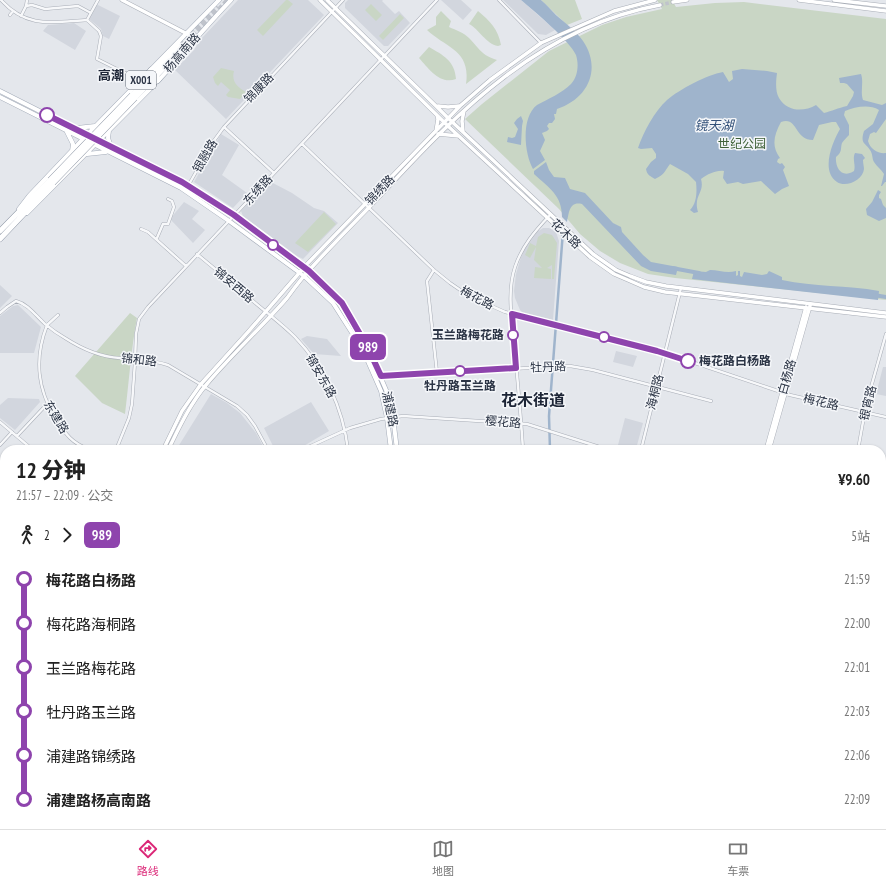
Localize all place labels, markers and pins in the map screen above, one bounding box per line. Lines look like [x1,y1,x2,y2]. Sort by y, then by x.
unlabelled marker [39,107,55,123]
unlabelled marker [267,239,279,251]
place label: 玉兰路梅花路 [432,327,504,342]
marker: 玉兰路梅花路 [507,329,519,341]
unlabelled marker [598,331,610,343]
marker: 梅花路白杨路 [680,353,696,369]
place label: 梅花路白杨路 [699,353,771,368]
marker: 牡丹路玉兰路 [454,365,466,377]
place label: 牡丹路玉兰路 [424,378,496,393]

